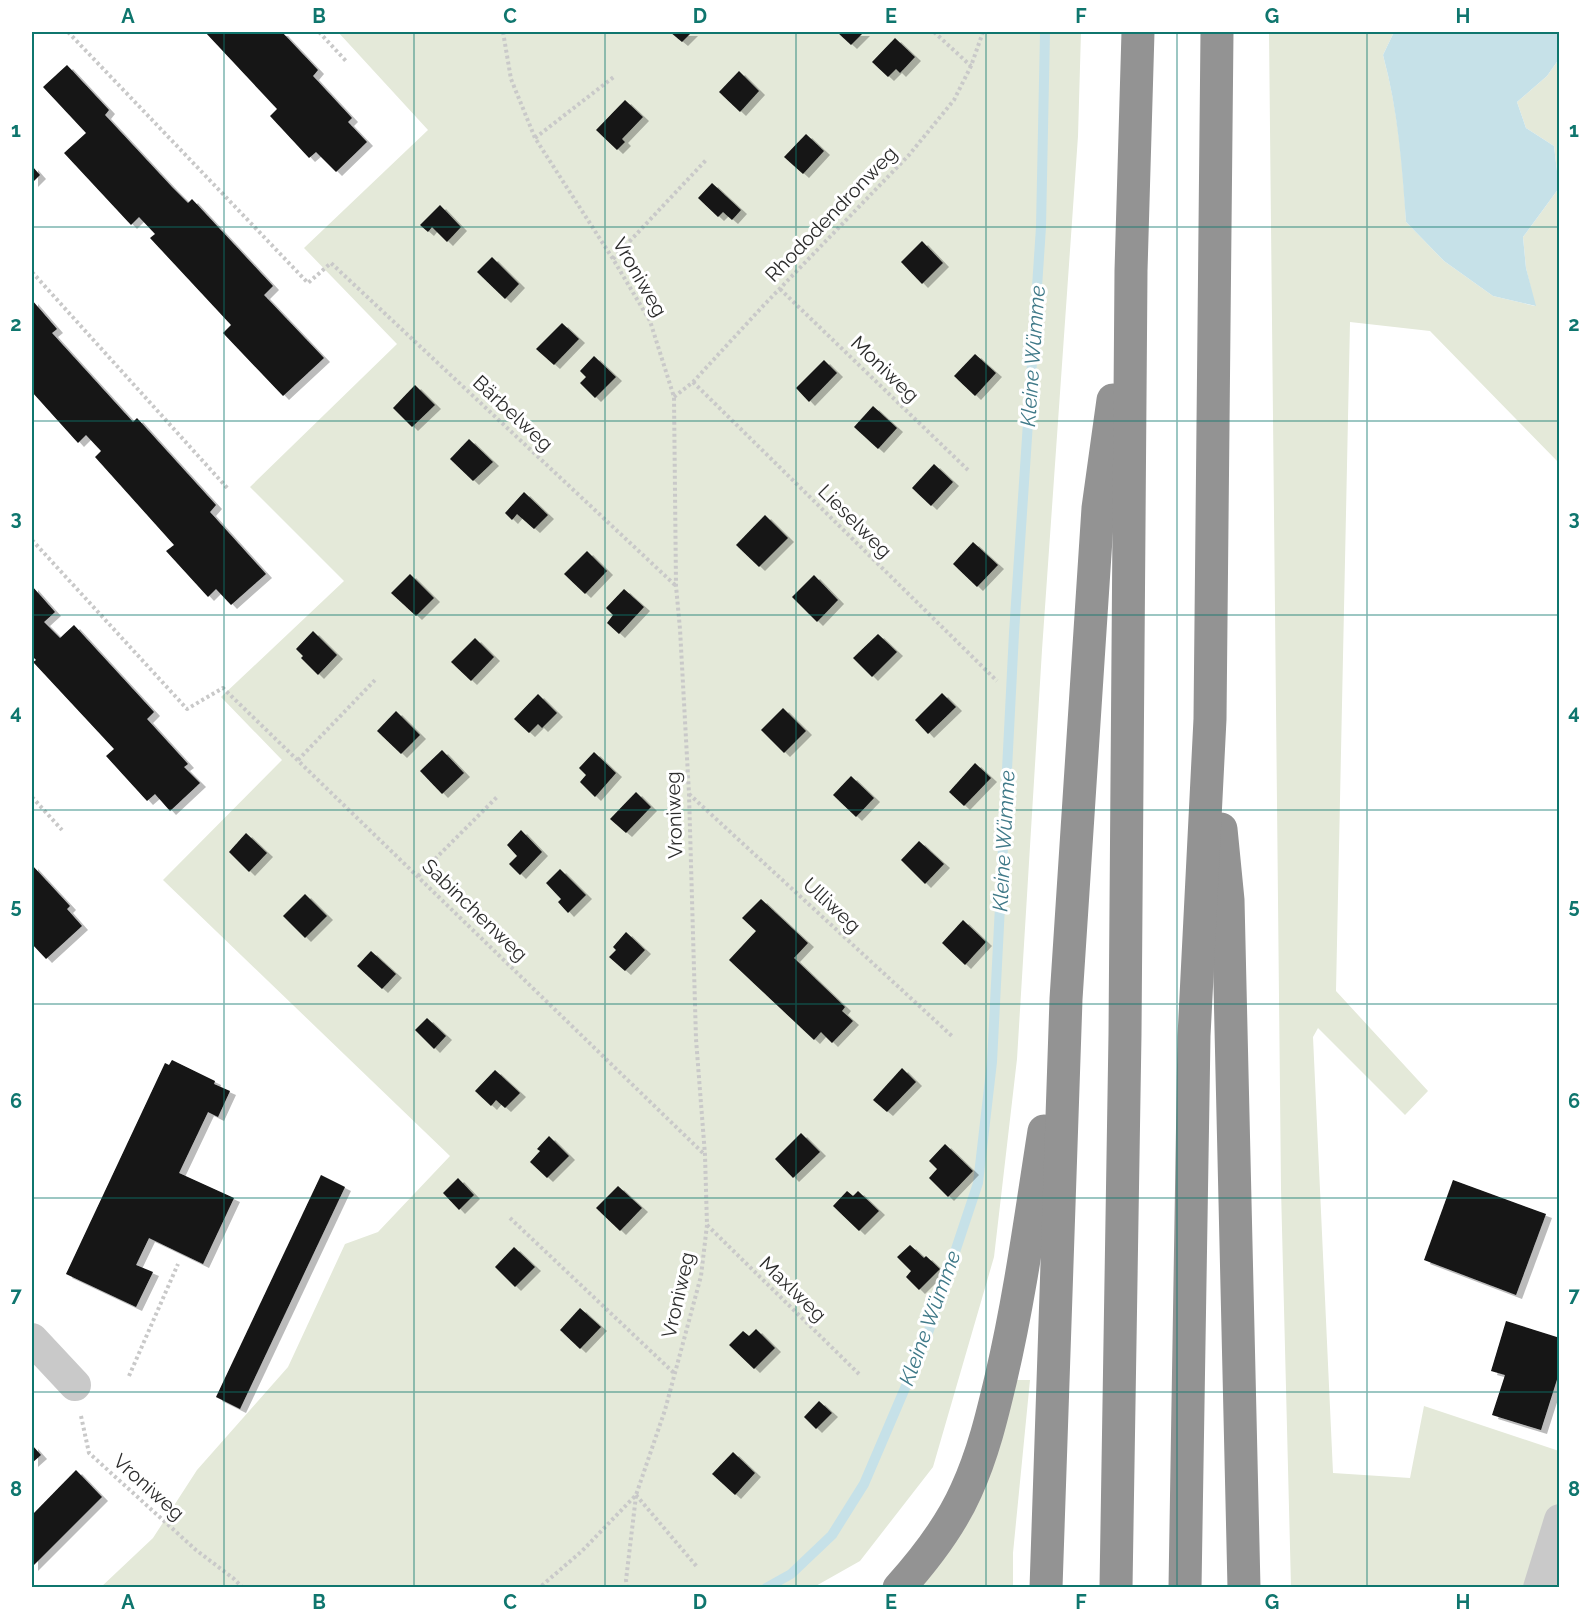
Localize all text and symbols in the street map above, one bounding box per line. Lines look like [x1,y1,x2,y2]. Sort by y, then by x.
text: A [121,4,135,28]
text: B [312,4,326,28]
text: C [503,4,517,28]
text: D [693,4,707,28]
text: E [885,4,897,28]
text: F [1075,4,1087,28]
text: G [1265,4,1279,28]
text: H [1456,4,1470,28]
text: 1 [11,118,21,142]
text: 1 [1569,118,1579,142]
street label: Rhododendronweg [760,141,902,287]
street label: Vroniweg [608,233,672,321]
water label: Kleine Wümme [1015,284,1050,427]
text: 2 [10,312,22,336]
text: 2 [1568,312,1580,336]
street label: Moniweg [846,331,924,407]
street label: Bärbelweg [468,370,558,456]
street label: Lieselweg [813,479,897,563]
text: 3 [10,506,22,530]
text: 3 [1568,506,1580,530]
text: 4 [10,700,22,724]
text: 4 [1568,700,1580,724]
water label: Kleine Wümme [987,770,1020,912]
street label: Vroniweg [660,771,688,859]
street label: Sabinchenweg [417,854,533,966]
street label: Ulliweg [798,872,866,938]
text: 5 [10,894,22,918]
text: 5 [1568,894,1580,918]
text: 6 [10,1089,22,1113]
text: 6 [1568,1089,1580,1113]
water label: Kleine Wümme [894,1247,965,1389]
street label: Vroniweg [656,1250,700,1340]
street label: Maxlweg [755,1251,831,1327]
text: 7 [10,1283,22,1307]
text: 7 [1568,1283,1580,1307]
street label: Vroniweg [109,1449,189,1525]
text: 8 [10,1477,22,1501]
text: 8 [1568,1477,1580,1501]
text: A [121,1590,135,1614]
text: B [312,1590,326,1614]
text: C [503,1590,517,1614]
text: D [693,1590,707,1614]
text: E [885,1590,897,1614]
text: F [1075,1590,1087,1614]
text: G [1265,1590,1279,1614]
text: H [1456,1590,1470,1614]

